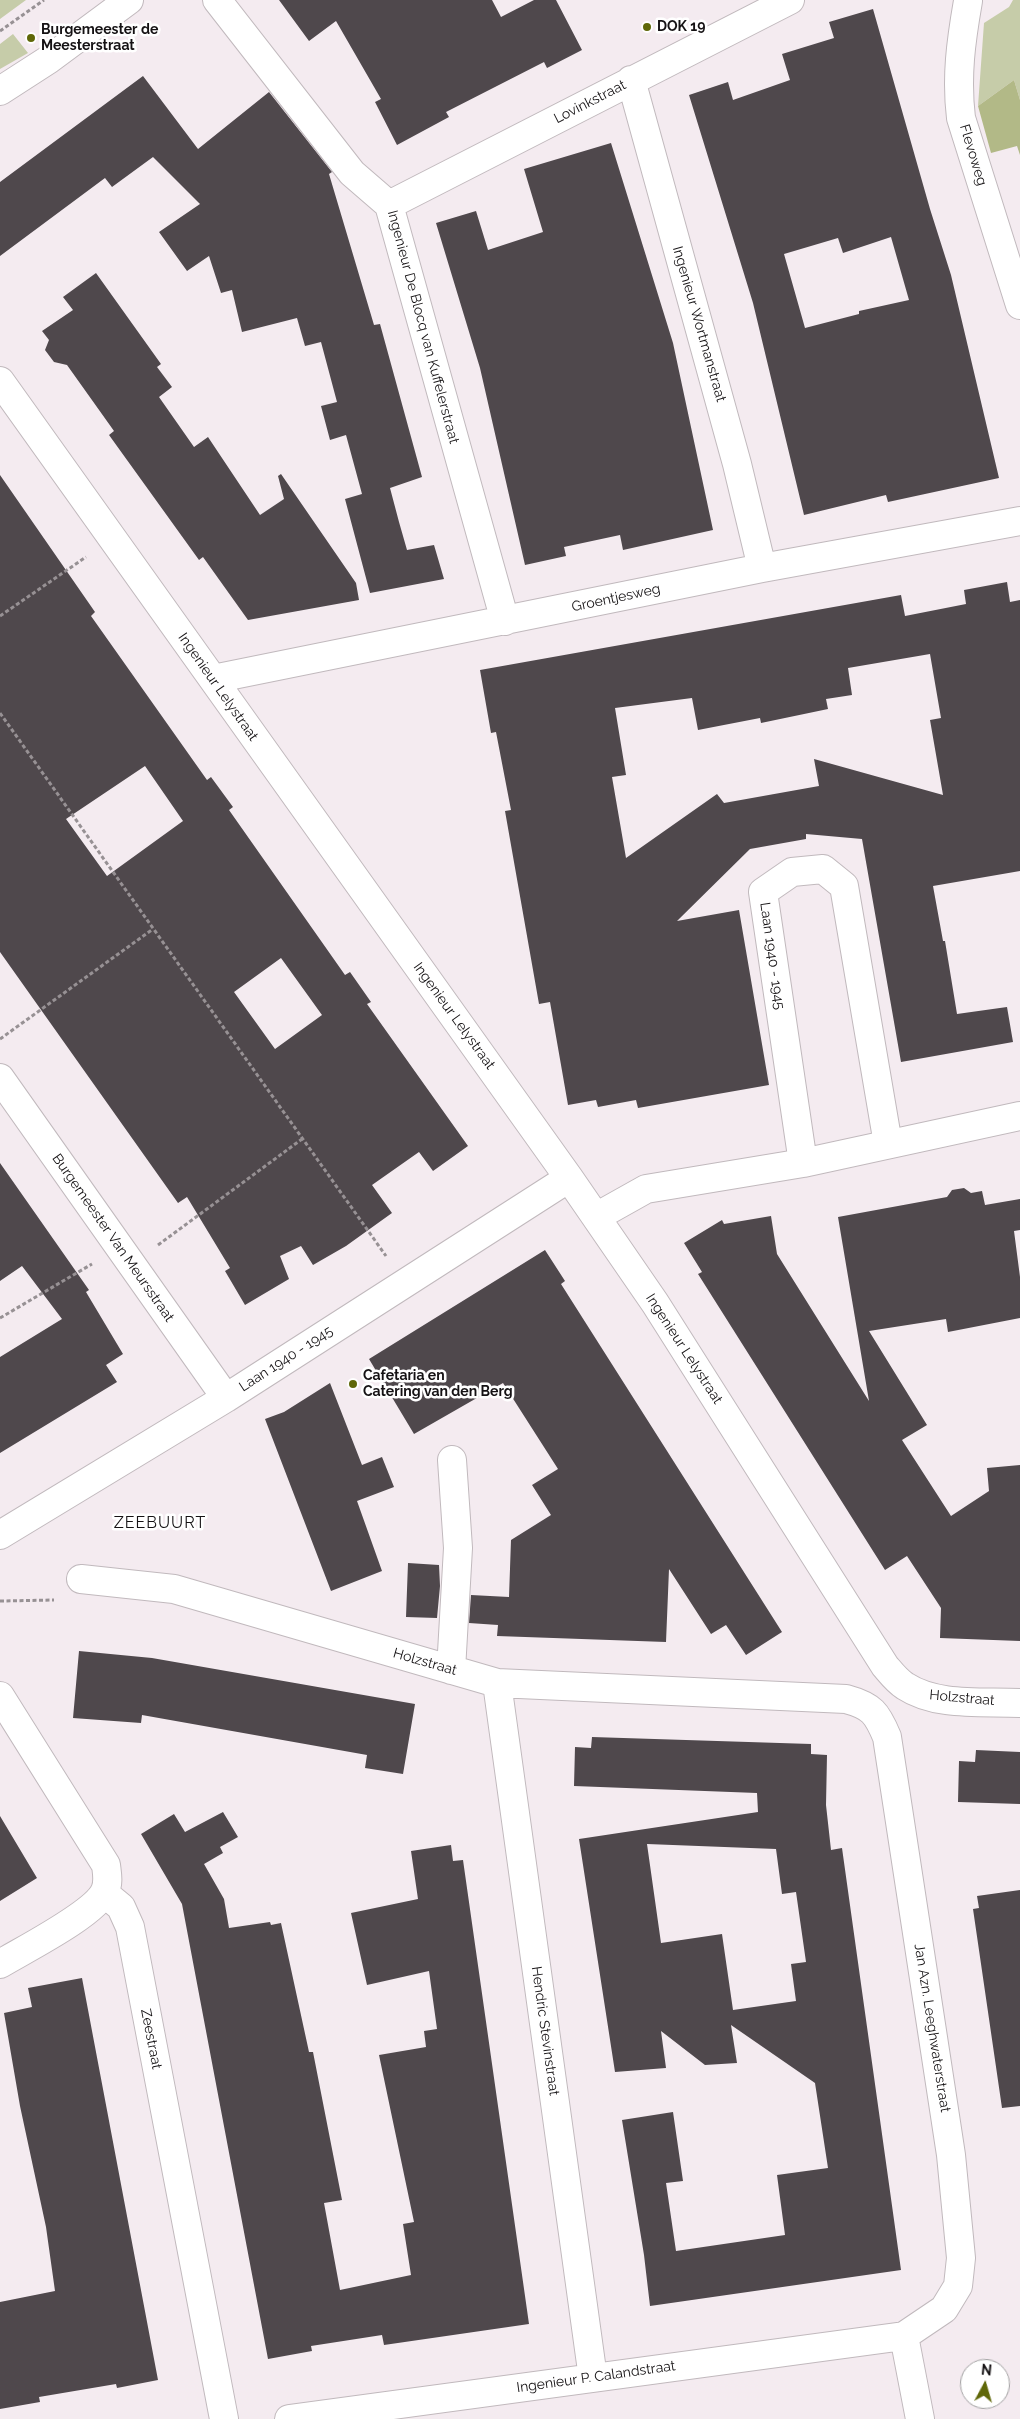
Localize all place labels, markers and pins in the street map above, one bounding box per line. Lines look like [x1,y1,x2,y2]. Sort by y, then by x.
place label: DOK 19 [657,19,705,35]
marker: DOK 19 [641,21,653,33]
place label: Burgemeester de Meesterstraat [41,22,158,54]
marker: Burgemeester de Meesterstraat [25,32,37,44]
place label: Cafetaria en Catering van den Berg [363,1368,513,1400]
marker: Cafetaria en Catering van den Berg [347,1378,359,1390]

